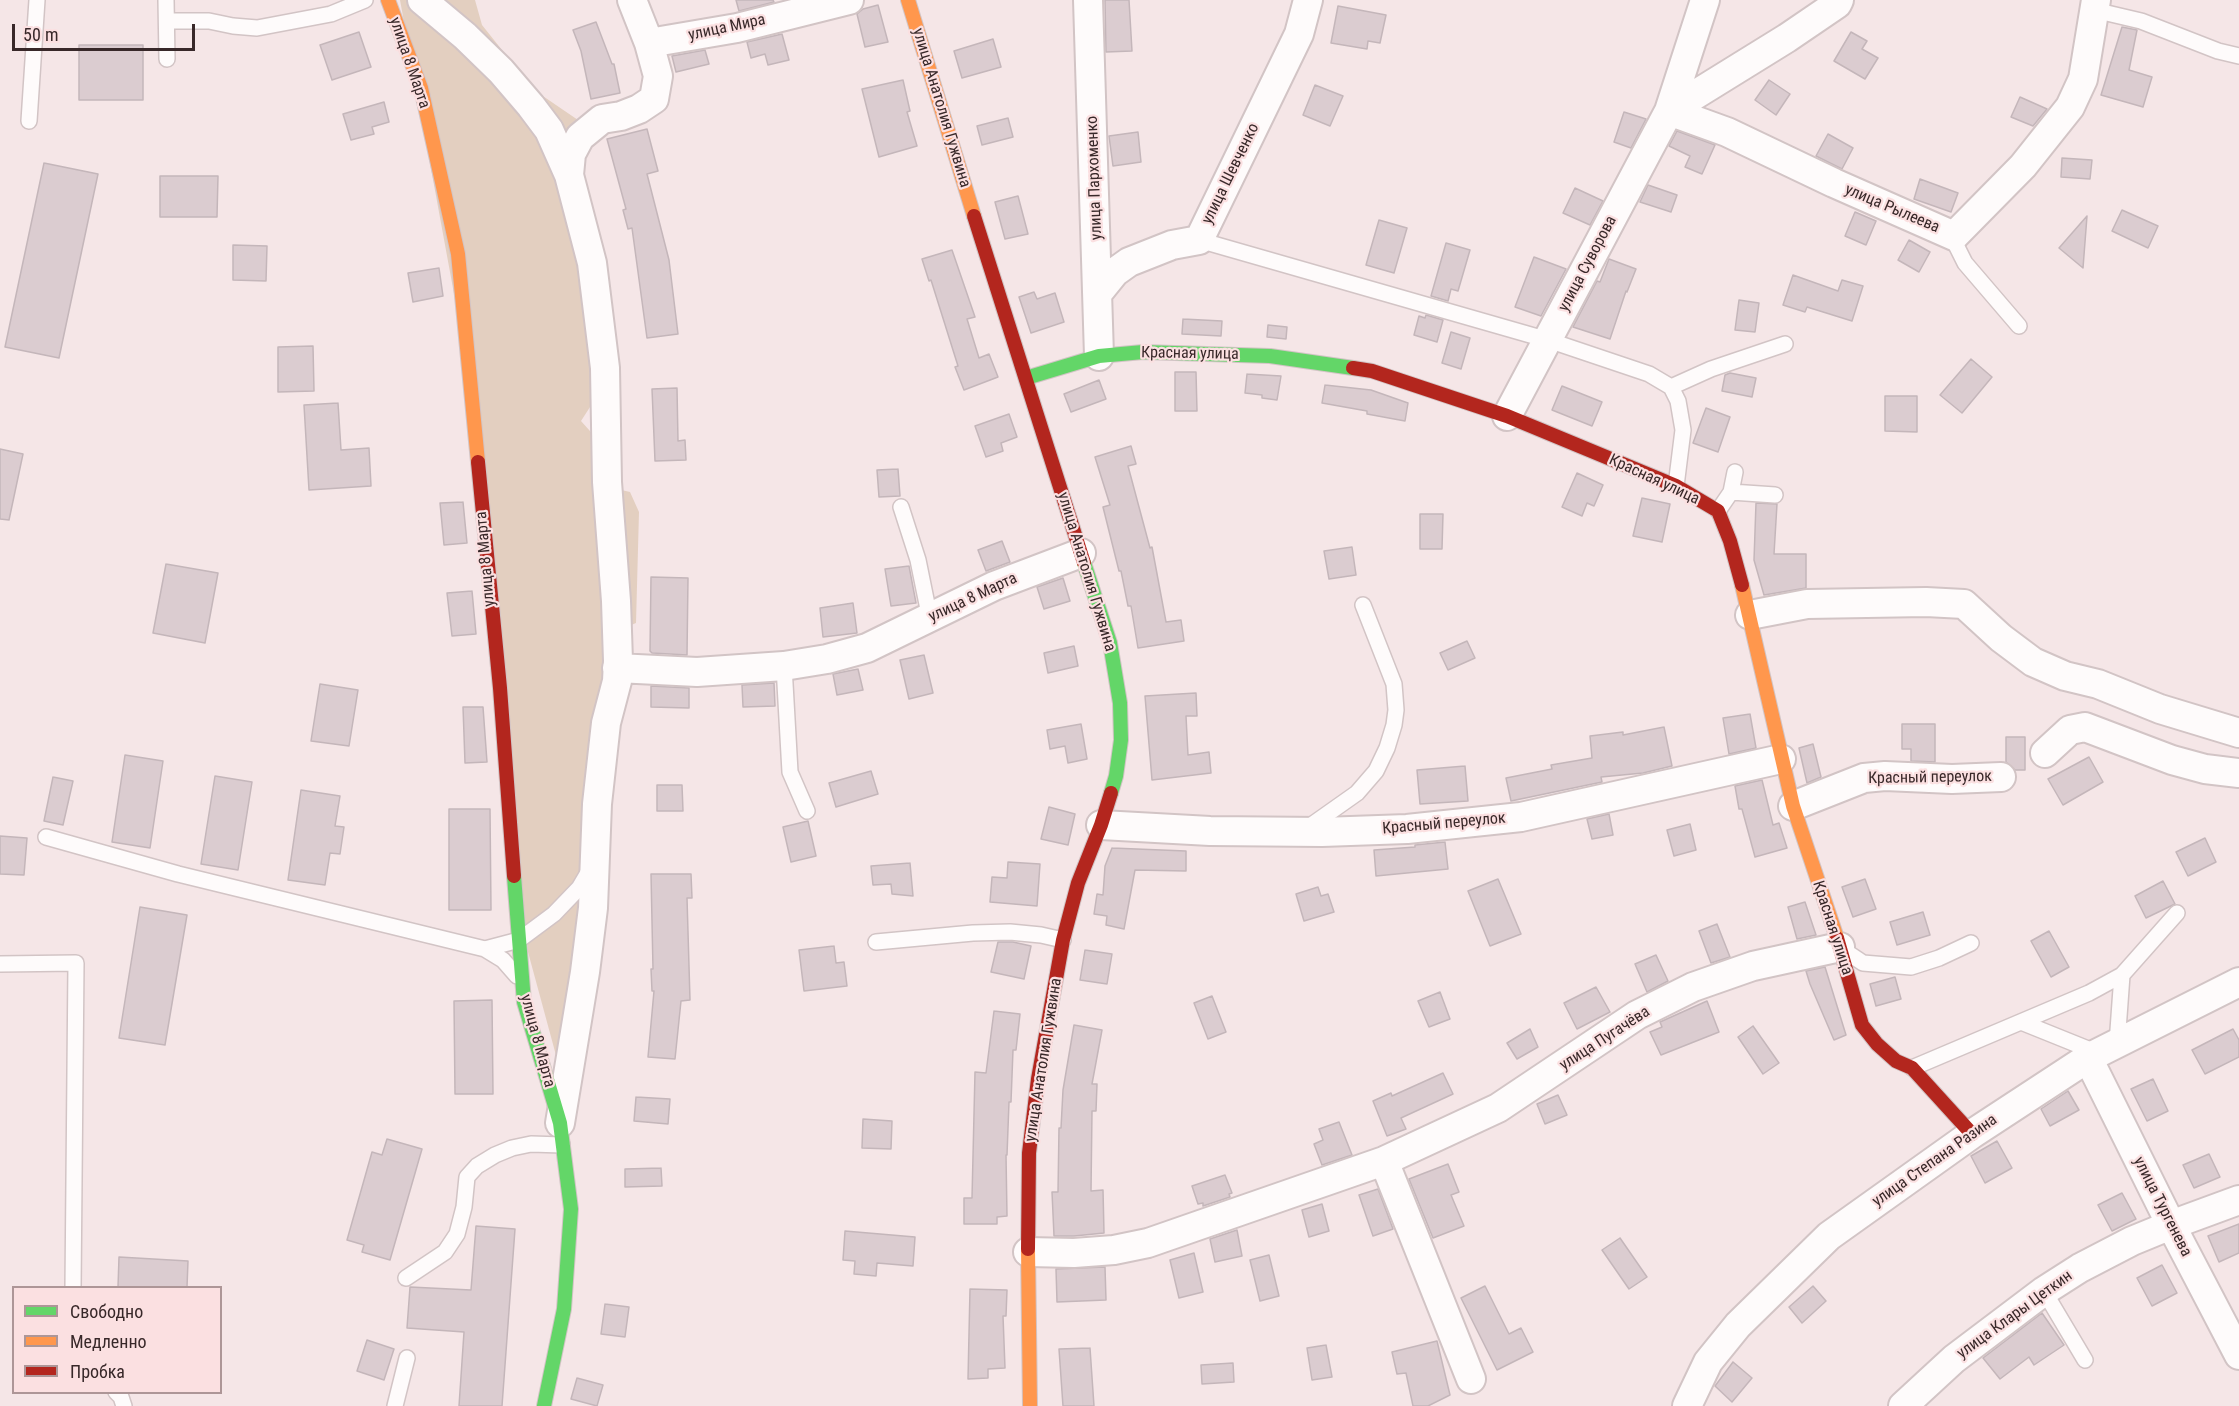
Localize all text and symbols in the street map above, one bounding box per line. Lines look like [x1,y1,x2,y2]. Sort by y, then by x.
street label: улица Мира [687,10,767,46]
scale bar [15,12,198,50]
street label: улица 8 Марта [384,15,434,111]
text: 50 m [23,24,58,45]
street label: улица Анатолия Гужвина [908,26,974,190]
street label: улица Пархоменко [1083,116,1107,240]
street label: улица Шевченко [1198,120,1264,228]
street label: улица Рылеева [1842,180,1942,238]
street label: улица Суворова [1555,213,1621,315]
street label: Красная улица [1141,344,1239,364]
street label: Красная улица [1606,451,1702,509]
street label: улица Анатолия Гужвина [1053,490,1119,654]
street label: улица 8 Марта [472,511,500,607]
street label: улица 8 Марта [926,569,1020,627]
street label: Красный переулок [1868,767,1992,789]
street label: Красный переулок [1382,809,1506,839]
street label: Красная улица [1808,879,1856,977]
street label: улица Анатолия Гужвина [1022,977,1066,1143]
street label: улица 8 Марта [515,992,559,1090]
street label: улица Пугачёва [1556,1003,1654,1075]
street label: улица Степана Разина [1869,1111,2001,1211]
street label: улица Тургенева [2129,1154,2195,1260]
street label: улица Клары Цеткин [1954,1267,2076,1363]
legend [12,1286,222,1394]
text: Свободно [70,1301,143,1322]
text: Медленно [70,1331,147,1352]
text: Пробка [70,1361,125,1382]

